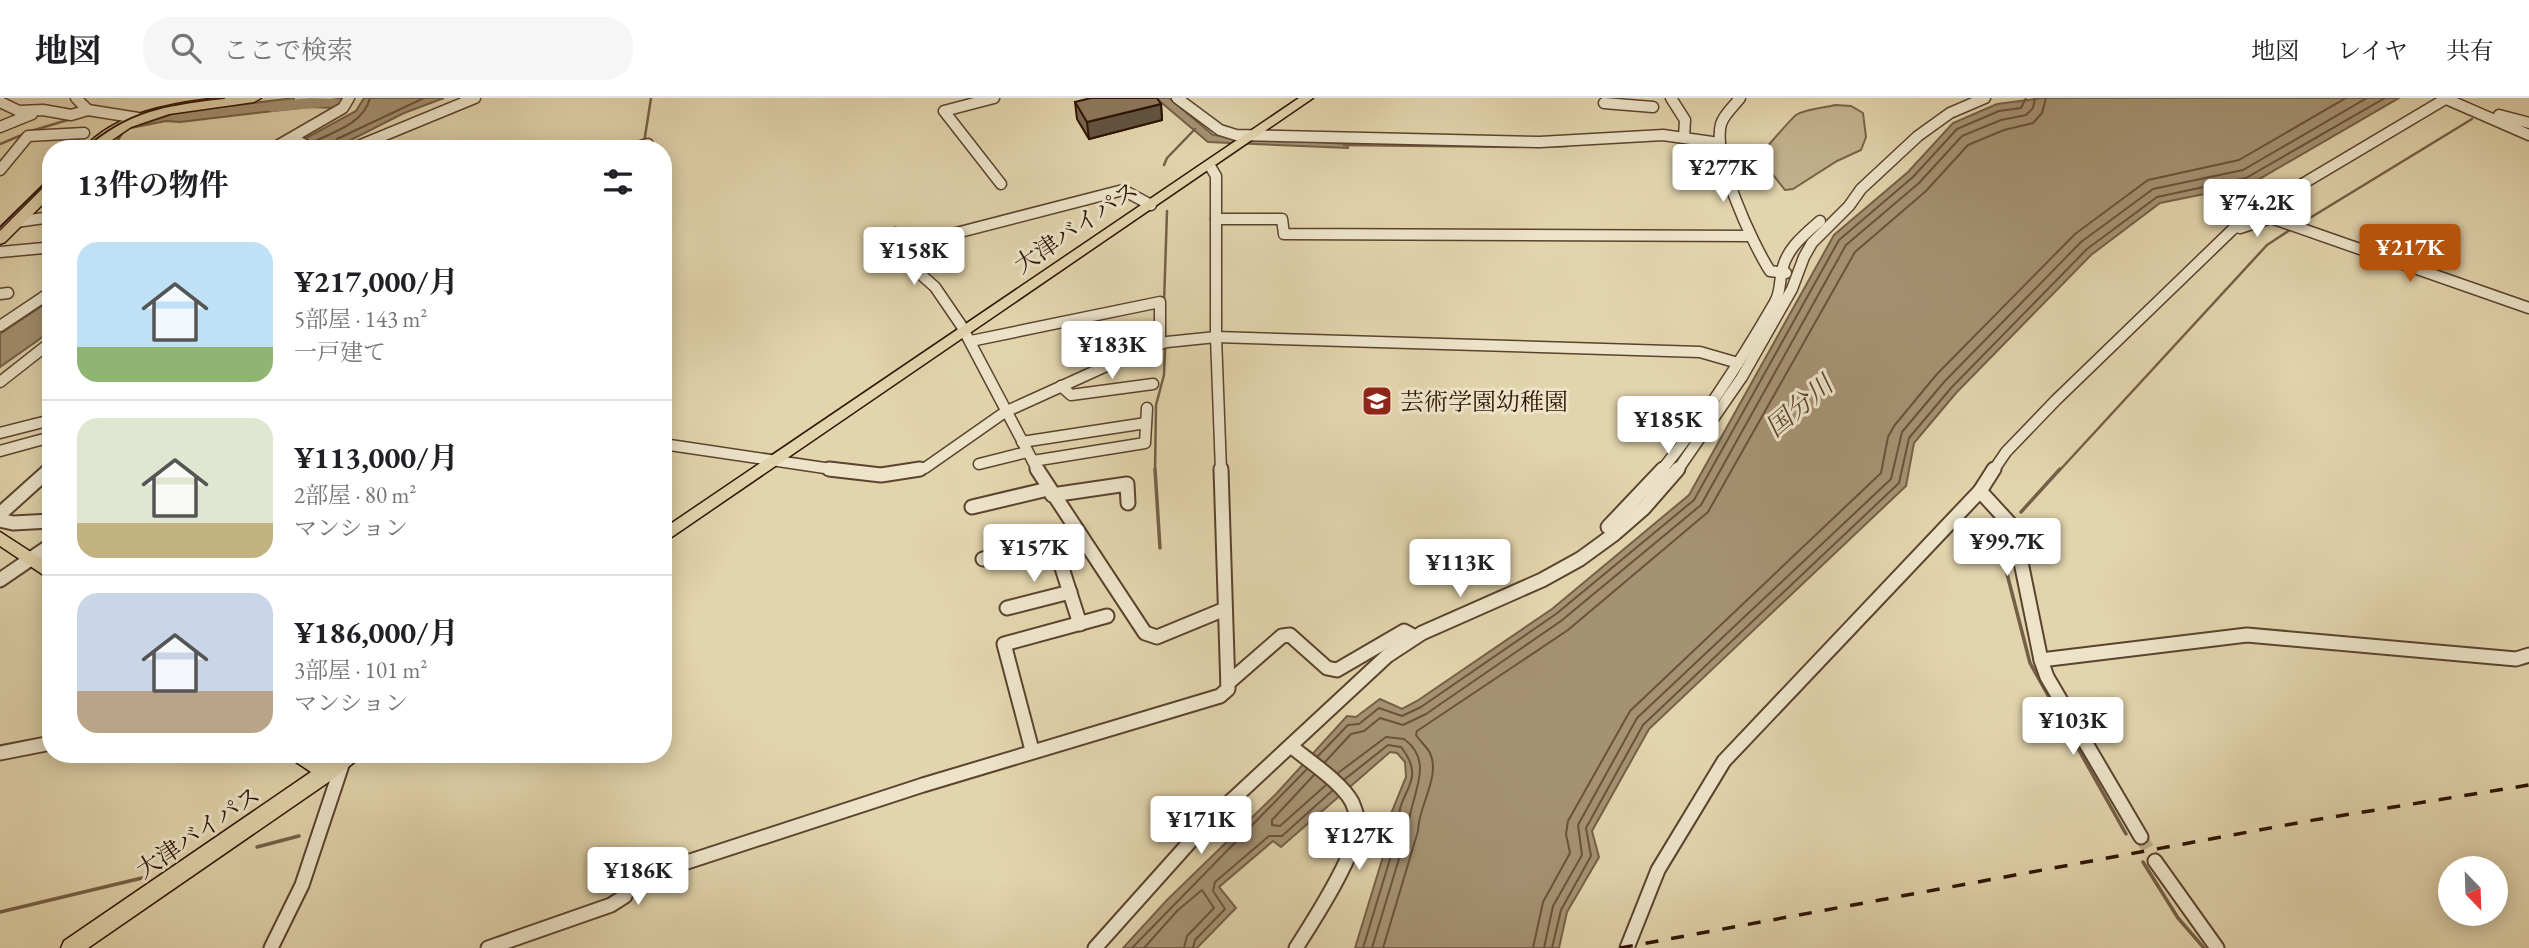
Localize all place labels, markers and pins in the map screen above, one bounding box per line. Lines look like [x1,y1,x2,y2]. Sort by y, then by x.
pin: ¥277K [1674,144,1772,204]
pin: ¥74.2K [2200,180,2314,239]
pin: ¥217K [2361,225,2459,284]
pin: ¥158K [865,228,963,287]
pin: ¥183K [1063,322,1161,381]
school or university icon: 芸術学園幼稚園 [1360,384,1394,418]
place label: 芸術学園幼稚園 [1400,386,1568,417]
pin: ¥185K [1619,396,1717,456]
pin: ¥99.7K [1950,518,2064,578]
pin: ¥157K [985,524,1083,584]
pin: ¥113K [1411,540,1509,599]
pin: ¥103K [2024,698,2122,757]
pin: ¥171K [1152,796,1250,856]
pin: ¥127K [1310,812,1408,872]
pin: ¥186K [589,848,687,907]

